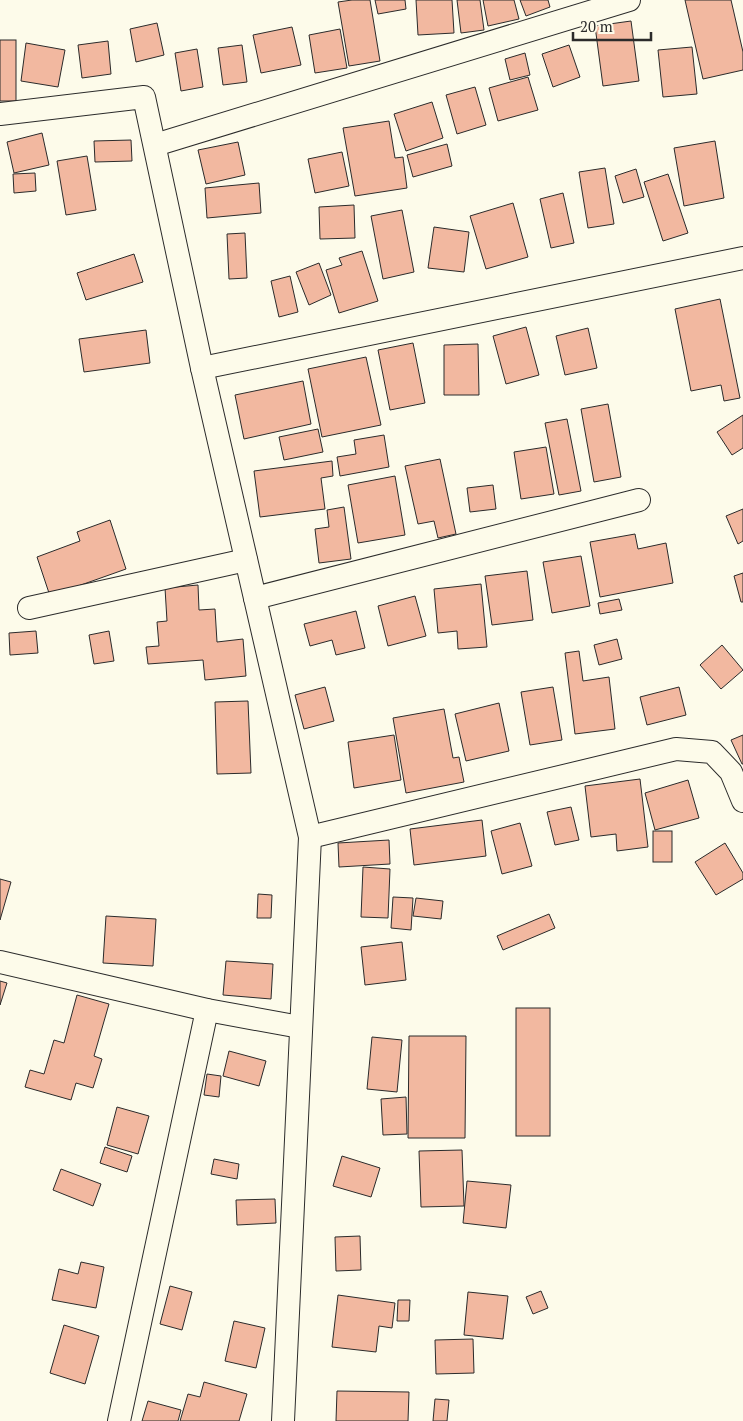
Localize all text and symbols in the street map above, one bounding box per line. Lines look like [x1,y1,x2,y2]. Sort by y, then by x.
scale bar [573,10,650,42]
text: 20 m [580,16,613,36]

